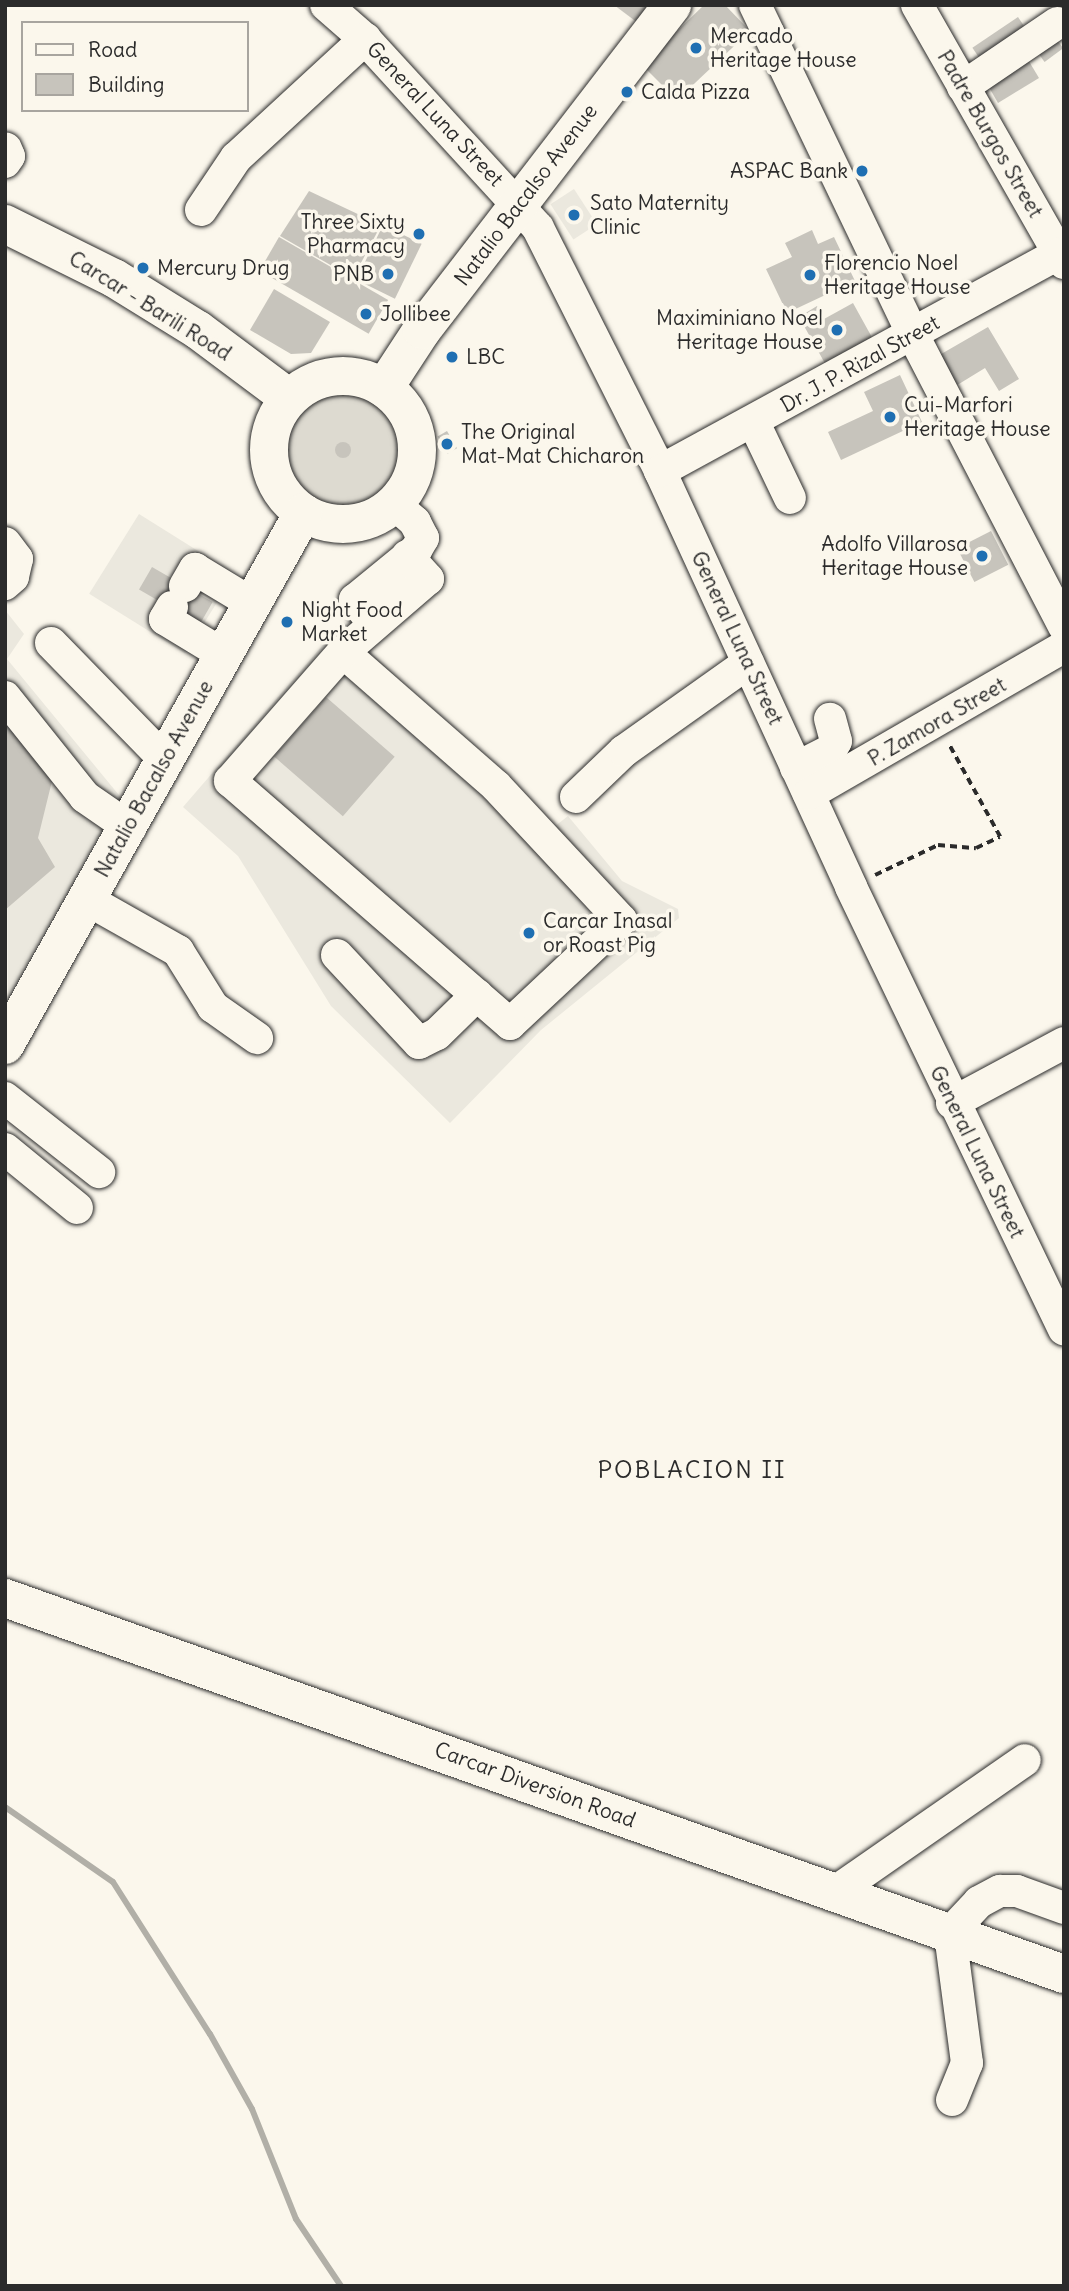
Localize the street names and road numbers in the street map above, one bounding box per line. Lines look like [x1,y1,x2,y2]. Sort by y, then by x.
street label: General Luna Street [361,36,509,192]
street label: Padre Burgos Street [932,46,1048,222]
street label: Natalio Bacalso Avenue [449,99,603,291]
street label: Carcar - Barili Road [64,246,236,366]
street label: Dr. J. P. Rizal Street [776,310,944,418]
street label: General Luna Street [686,547,788,729]
street label: P. Zamora Street [863,672,1011,772]
street label: Natalio Bacalso Avenue [89,676,219,882]
street label: General Luna Street [924,1062,1030,1242]
street label: Carcar Diversion Road [431,1737,639,1833]

